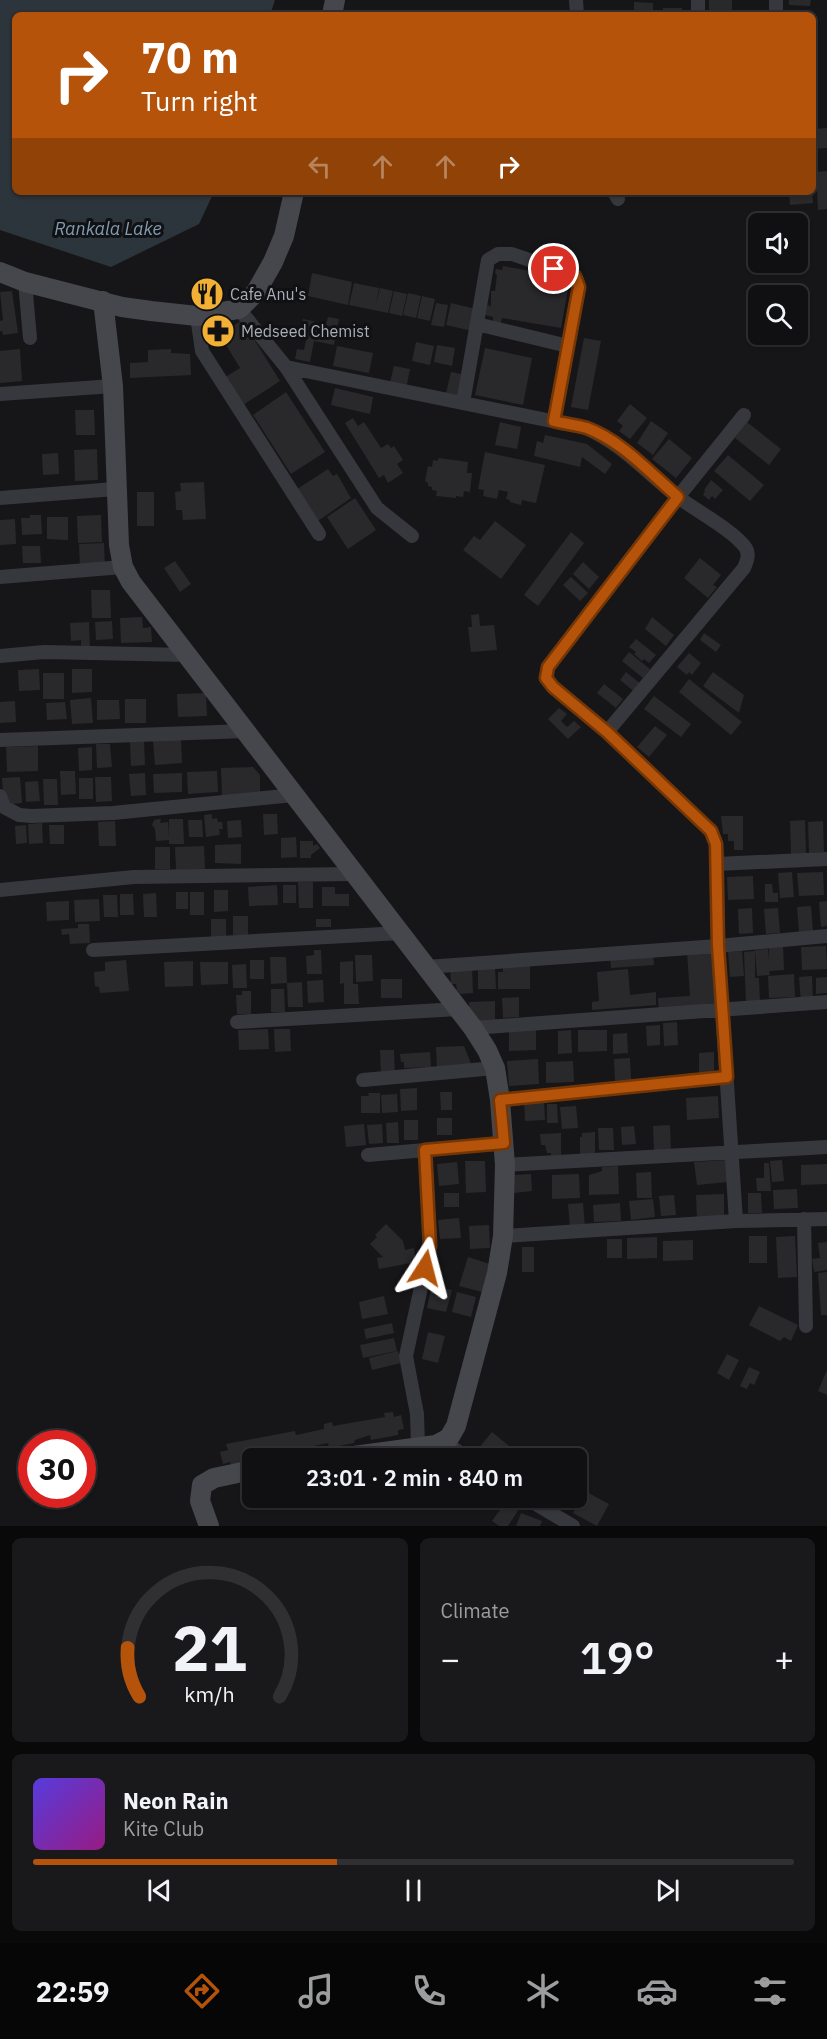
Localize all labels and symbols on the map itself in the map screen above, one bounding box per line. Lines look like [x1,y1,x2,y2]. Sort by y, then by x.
water label: Rankala Lake [54,217,162,240]
pin [528,243,579,294]
restaurant icon: Cafe Anu's [189,276,225,312]
place label: Cafe Anu's [230,284,306,304]
pharmacy icon: Medseed Chemist [200,313,236,349]
place label: Medseed Chemist [241,321,370,341]
position arrow [393,1236,457,1300]
speed limit sign: 30 [18,1430,96,1508]

